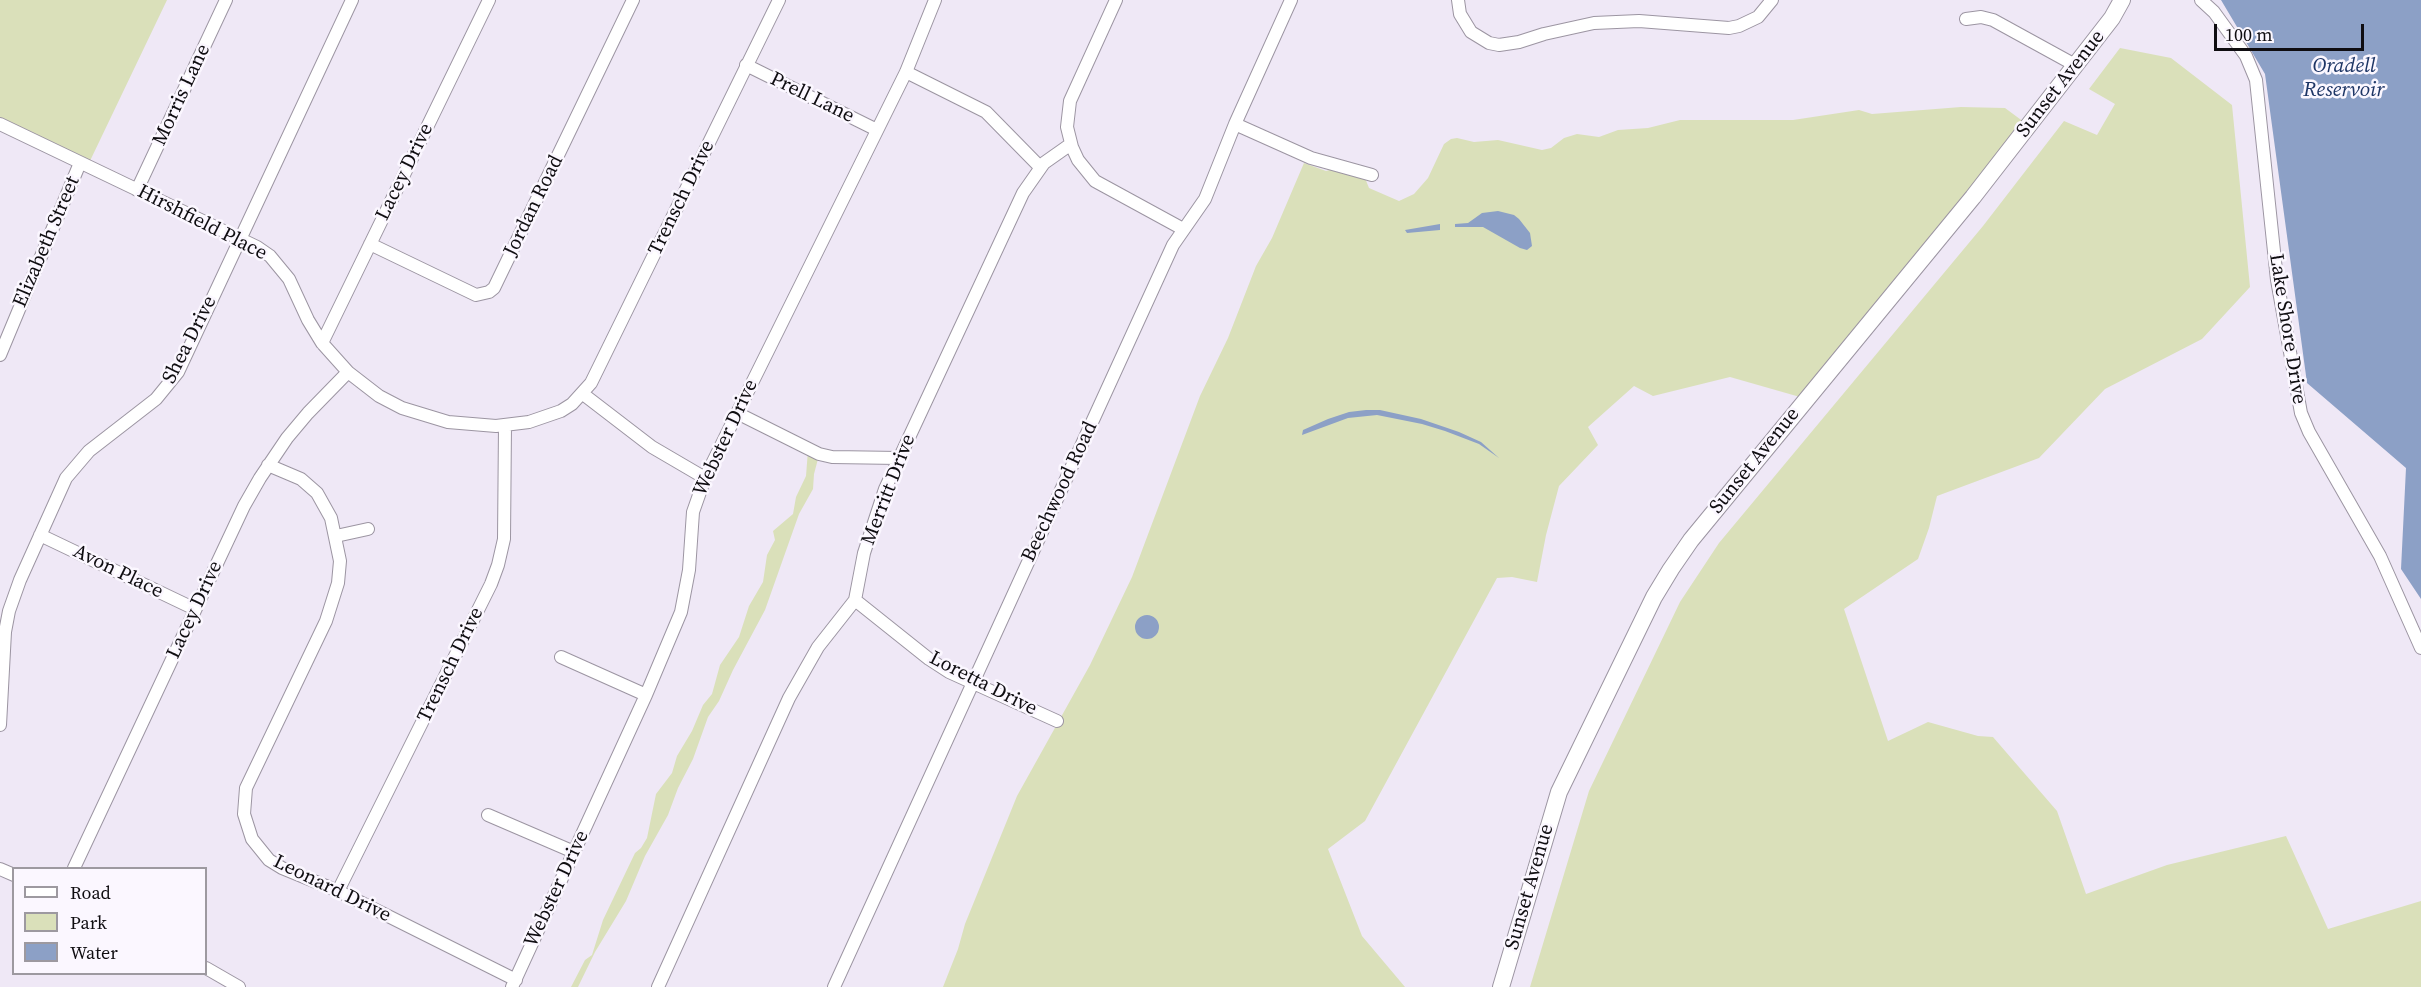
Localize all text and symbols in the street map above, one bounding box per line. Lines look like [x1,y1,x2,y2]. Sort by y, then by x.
scale bar [2217,12,2367,50]
text: 100 m [2225,22,2272,47]
street label: Sunset Avenue [2012,26,2110,142]
street label: Morris Lane [148,40,216,150]
water label: Oradell Reservoir [2303,54,2385,104]
street label: Prell Lane [766,67,858,129]
street label: Lacey Drive [371,120,439,224]
street label: Trensch Drive [644,136,720,260]
street label: Jordan Road [499,151,569,261]
street label: Elizabeth Street [9,173,85,311]
street label: Hirshfield Place [133,180,271,266]
street label: Lake Shore Drive [2263,252,2311,406]
street label: Shea Drive [158,292,222,388]
street label: Webster Drive [688,376,764,500]
street label: Sunset Avenue [1705,403,1805,519]
street label: Beechwood Road [1017,418,1103,566]
street label: Merritt Drive [857,431,921,549]
street label: Avon Place [69,540,167,604]
street label: Lacey Drive [162,557,228,663]
street label: Trensch Drive [413,603,489,727]
street label: Loretta Drive [925,647,1041,721]
street label: Sunset Avenue [1501,821,1559,953]
street label: Webster Drive [519,827,595,951]
street label: Leonard Drive [269,850,395,928]
legend [12,867,207,975]
text: Road [70,880,111,905]
text: Park [70,910,107,935]
text: Water [70,940,118,965]

